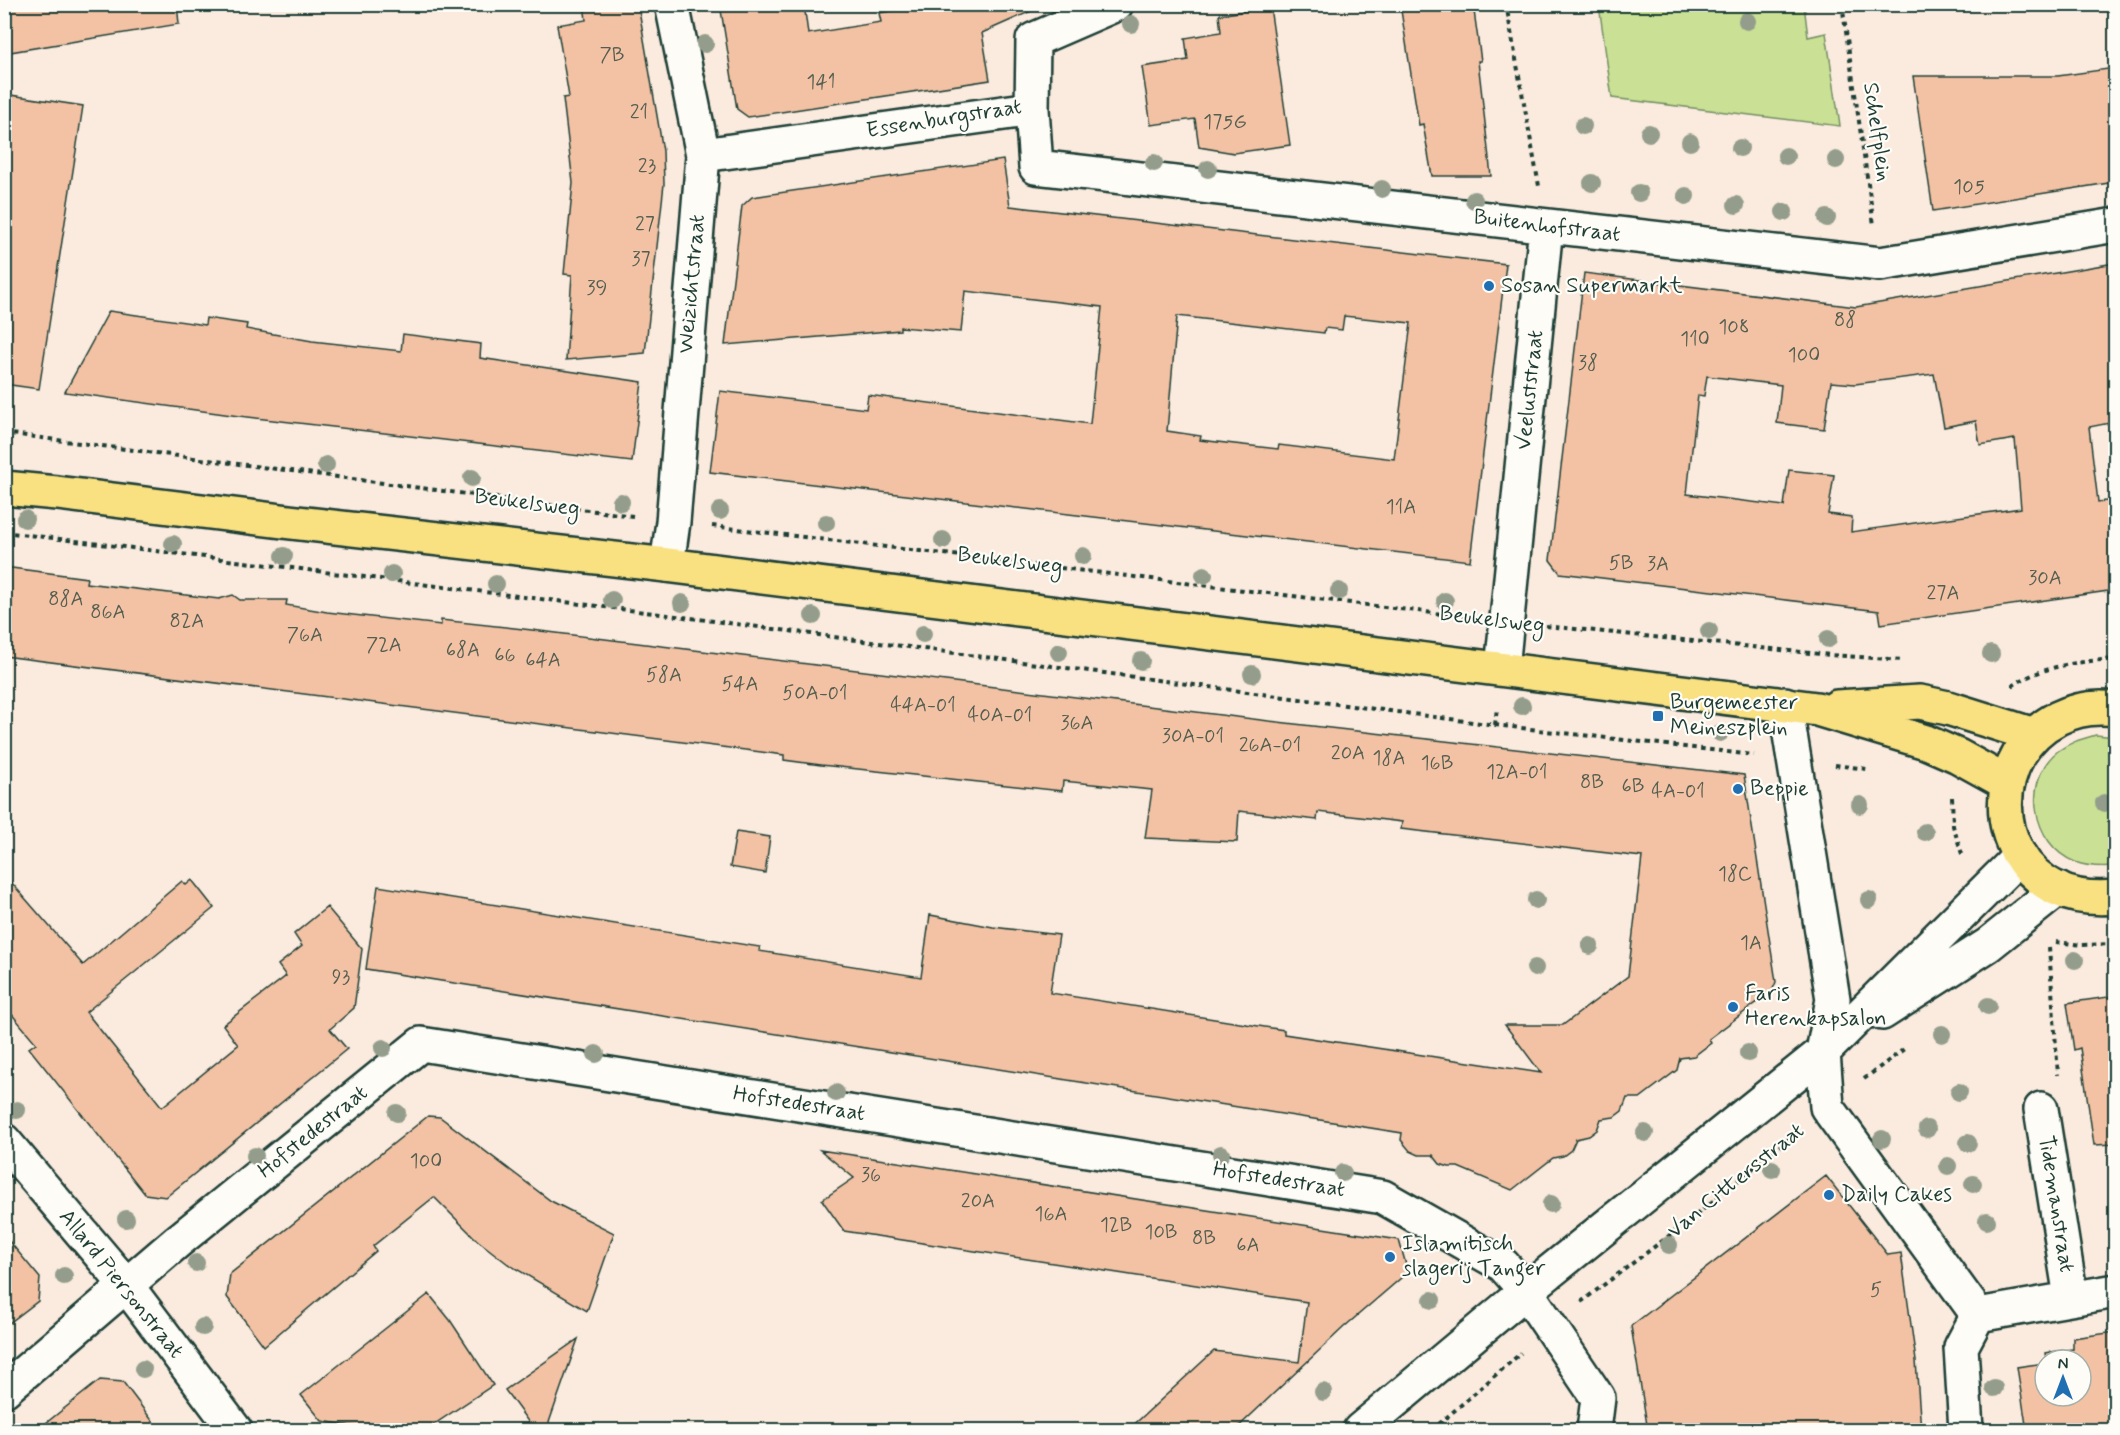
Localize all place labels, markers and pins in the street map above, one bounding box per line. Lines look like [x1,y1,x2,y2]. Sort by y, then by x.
place label: Sosan Supermarkt [1501,272,1683,300]
marker: Sosan Supermarkt [1482,279,1496,293]
place label: Burgemeester Meineszplein [1670,689,1798,742]
marker: Burgemeester Meineszplein [1651,709,1665,723]
place label: Beppie [1750,775,1809,803]
marker: Beppie [1731,782,1745,796]
place label: Faris Herenkapsalon [1745,980,1887,1033]
marker: Faris Herenkapsalon [1726,1000,1740,1014]
place label: Daily Cakes [1841,1181,1952,1209]
marker: Daily Cakes [1822,1188,1836,1202]
place label: Islamitisch slagerij Tanger [1402,1230,1546,1286]
marker: Islamitisch slagerij Tanger [1383,1250,1397,1264]

